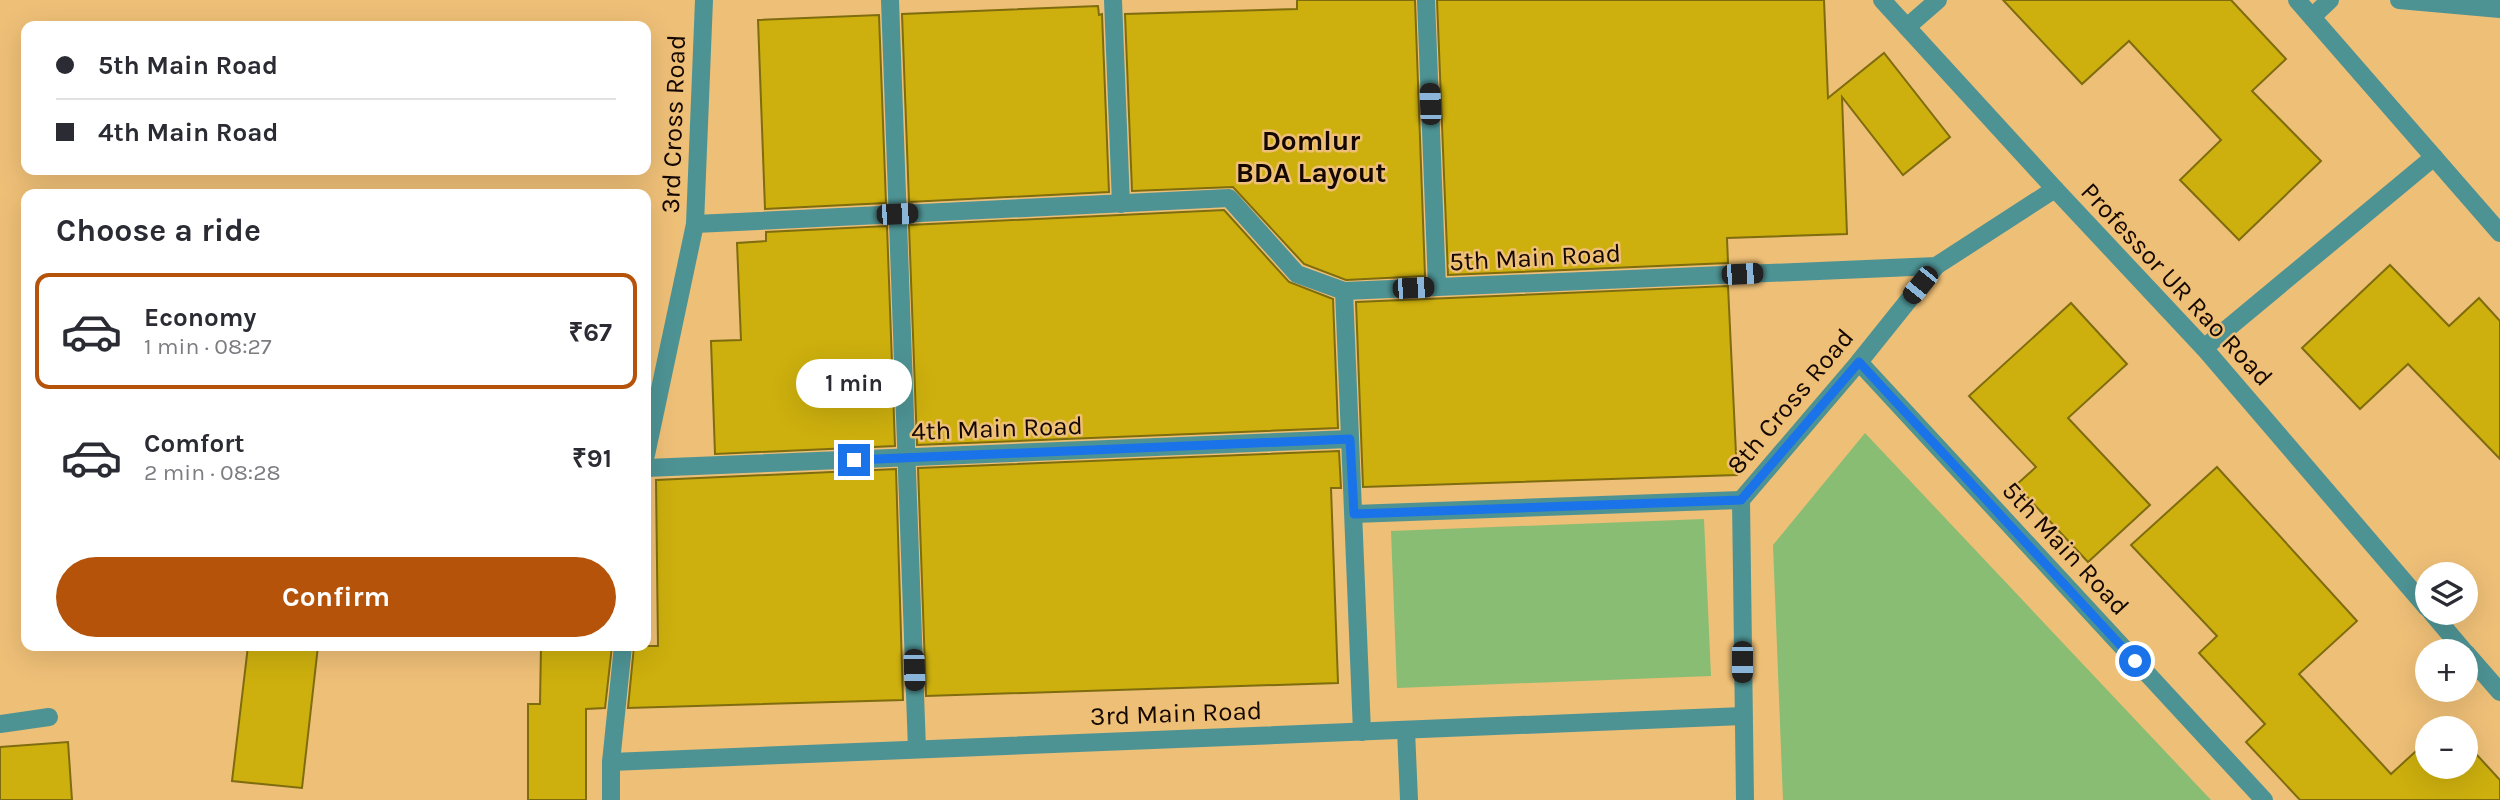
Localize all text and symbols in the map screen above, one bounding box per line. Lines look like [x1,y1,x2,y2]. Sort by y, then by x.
street label: 3rd Cross Road [655,34,692,214]
text: 5th Main Road [98,50,278,81]
car [1419,83,1442,125]
text: 4th Main Road [98,117,278,148]
district label: Domlur BDA Layout [1236,124,1386,189]
street label: Professor UR Rao Road [2074,176,2279,393]
car [876,203,919,225]
text: Choose a ride [56,212,261,249]
street label: 5th Main Road [1448,238,1622,277]
car [1721,262,1764,286]
car [1899,262,1942,308]
car [1392,276,1435,300]
icon: car [60,300,123,363]
text: Economy [144,302,256,333]
text: ₹67 [568,317,612,348]
street label: 8th Cross Road [1720,322,1860,480]
text: 1 min · 08:27 [144,333,272,360]
callout: 1 min [796,358,912,407]
text: 1 min [825,370,883,397]
street label: 4th Main Road [911,410,1083,447]
icon: car [60,426,123,489]
text: Comfort [144,428,245,459]
text: ₹91 [572,443,612,474]
route end [838,444,870,476]
text: 2 min · 08:28 [144,459,281,486]
street label: 5th Main Road [1996,475,2136,622]
button: Confirm [56,557,616,637]
map controls [2415,562,2478,779]
button: layers [2415,562,2478,625]
button: + [2415,639,2478,702]
car [1732,641,1753,683]
route start [2119,645,2151,677]
car [903,649,926,691]
street label: 3rd Main Road [1089,695,1263,732]
button: − [2415,716,2478,779]

